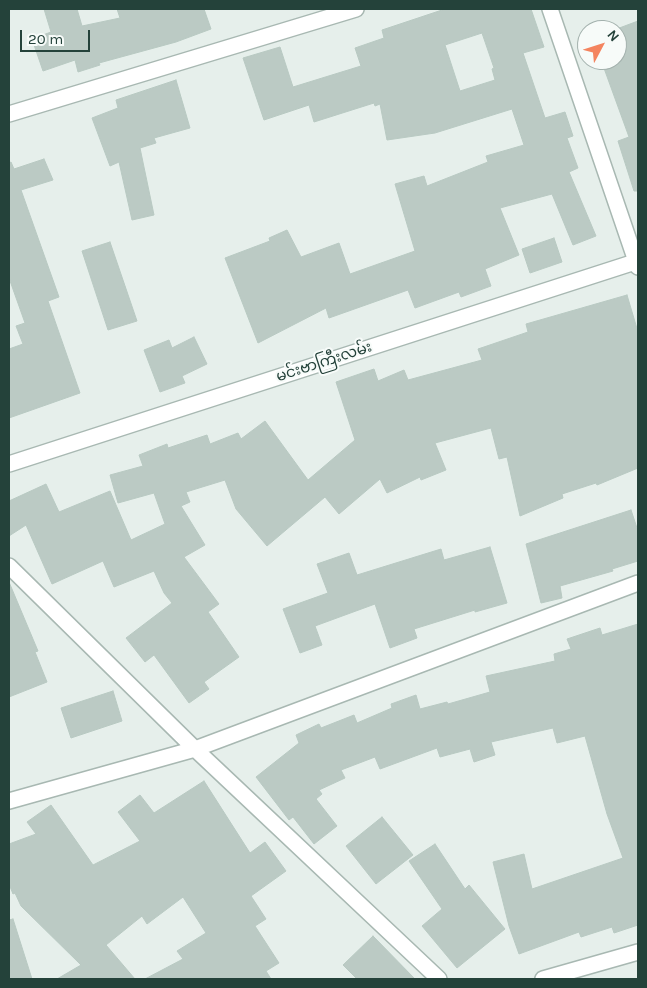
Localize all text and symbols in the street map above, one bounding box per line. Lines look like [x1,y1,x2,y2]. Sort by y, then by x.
scale bar [22,20,92,52]
north arrow [577,20,627,70]
text: N [603,26,623,45]
text: 20 m [28,30,63,48]
street label: မင်းဗာကြီးလမ်း [274,338,374,386]

